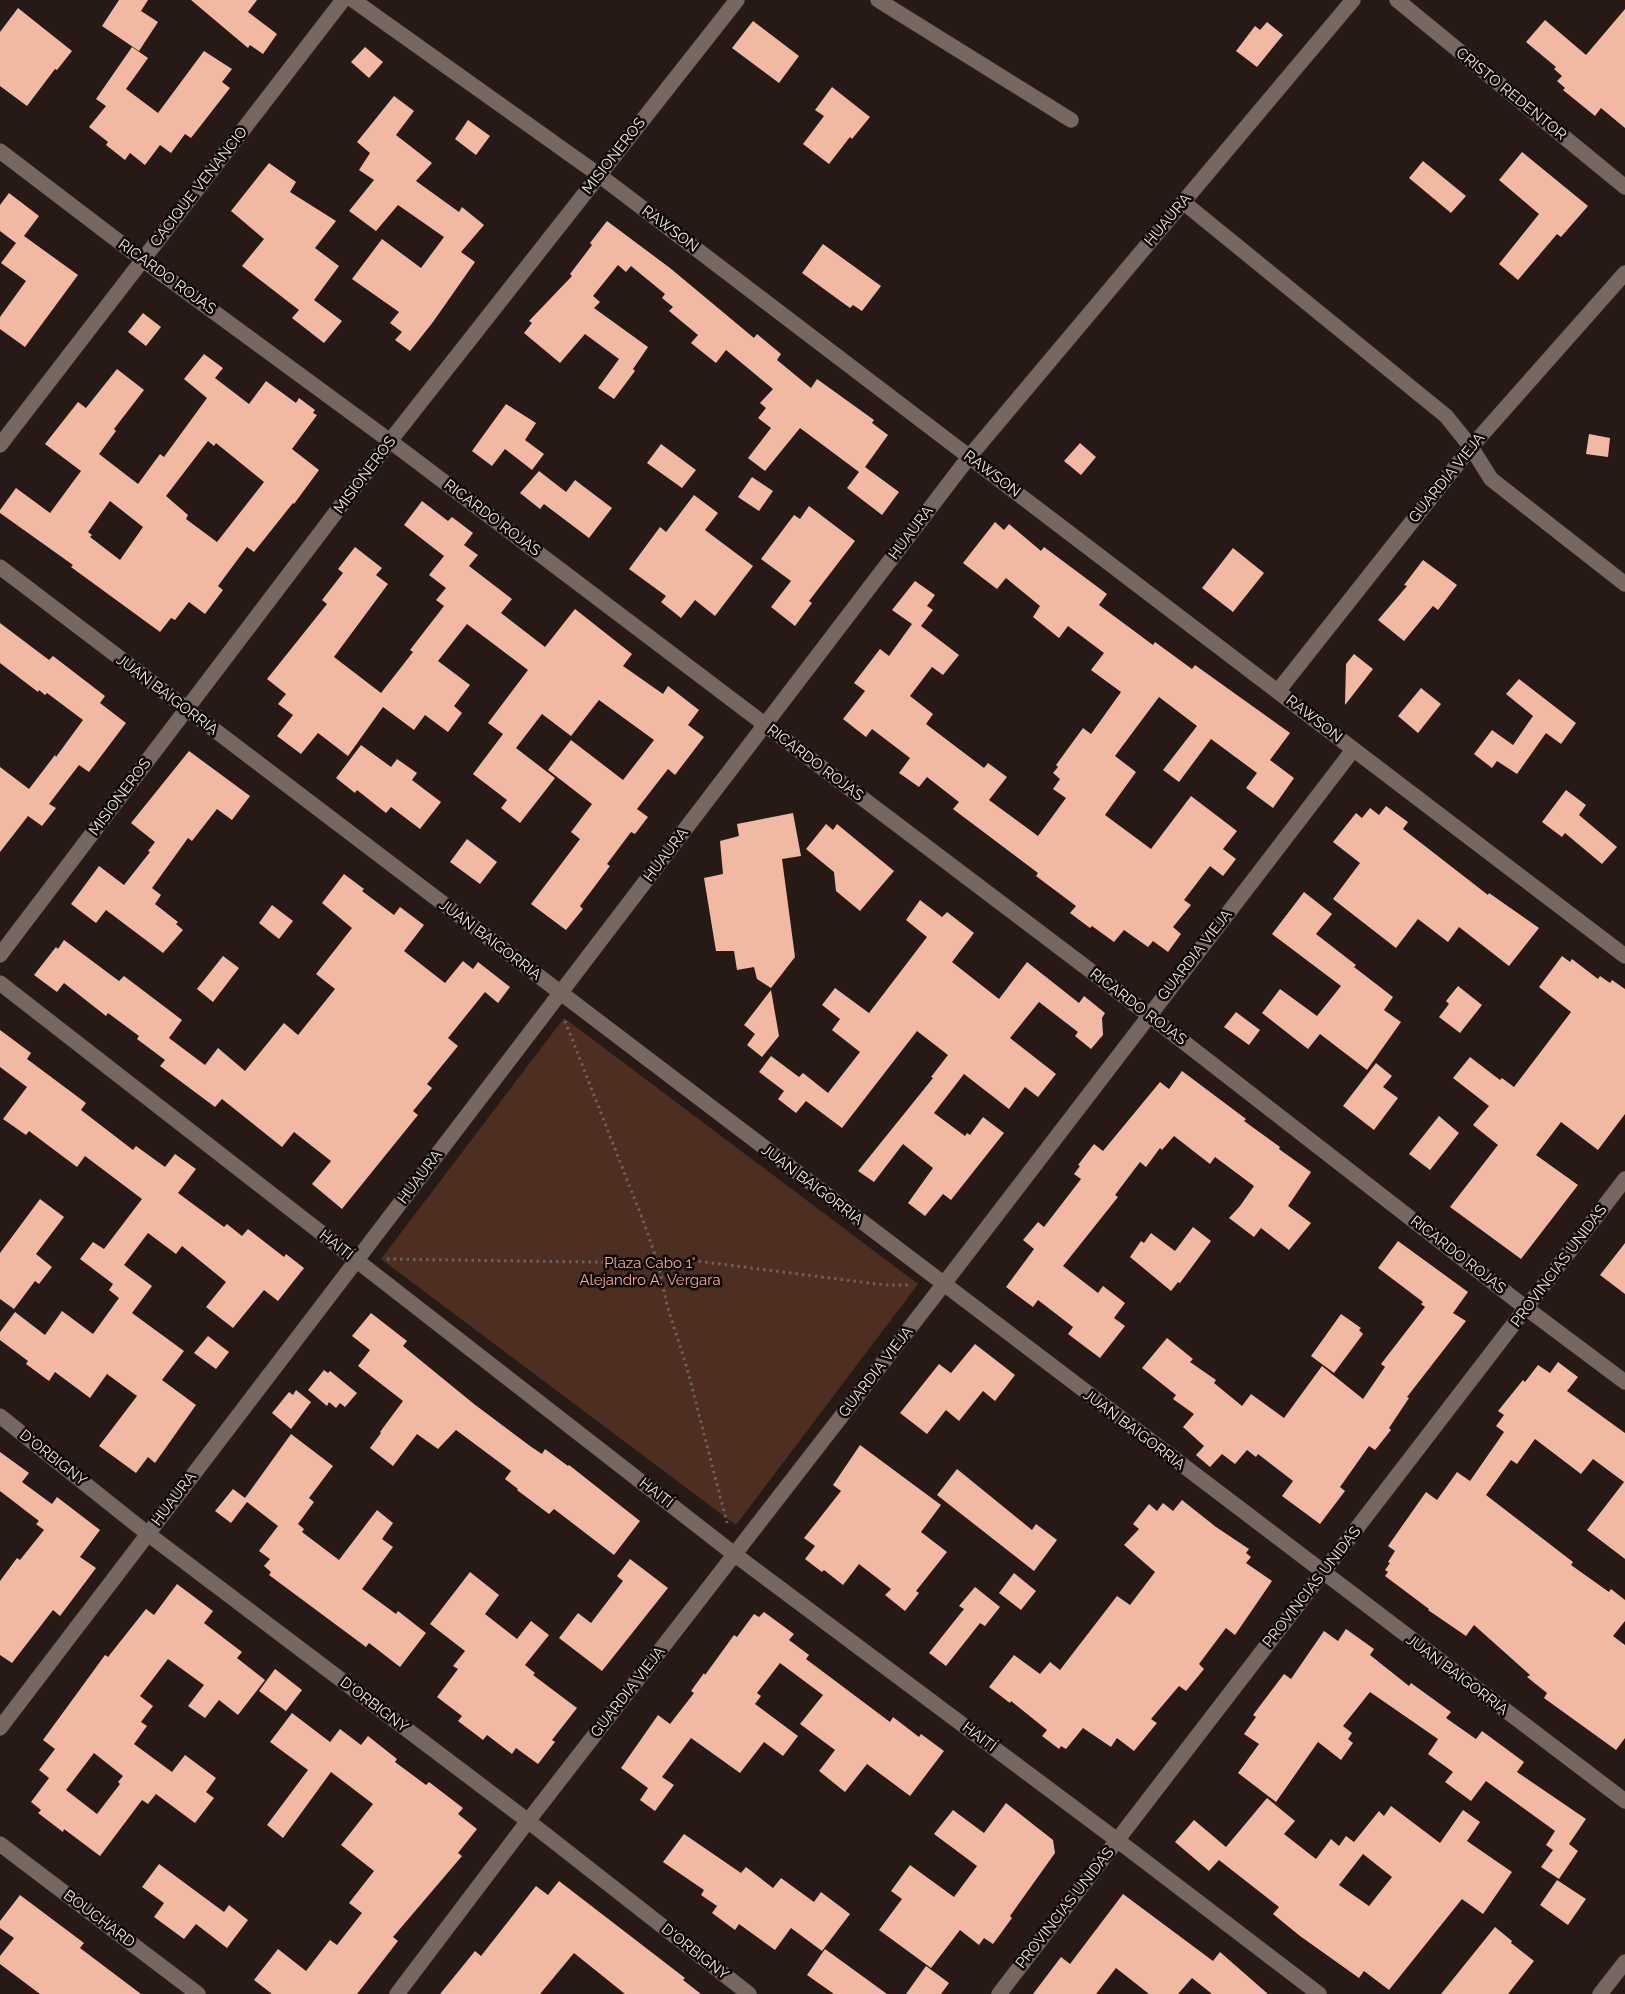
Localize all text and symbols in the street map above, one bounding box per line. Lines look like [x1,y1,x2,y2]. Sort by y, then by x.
street label: CRISTO REDENTOR [1452,44,1570,144]
street label: MISIONEROS [579,114,649,198]
street label: CACIQUE VENANCIO [147,123,251,251]
street label: HUAURA [1141,190,1195,250]
street label: RAWSON [638,202,702,256]
street label: RICARDO ROJAS [115,236,219,318]
street label: GUARDIA VIEJA [1405,430,1489,526]
street label: MISIONEROS [330,433,400,517]
street label: RAWSON [960,447,1024,501]
street label: RICARDO ROJAS [440,476,544,560]
street label: HUAURA [885,502,937,564]
street label: JUAN BAIGORRIA [113,651,221,739]
street label: RAWSON [1282,691,1346,747]
street label: RICARDO ROJAS [763,721,867,805]
street label: MISIONEROS [85,755,155,839]
street label: HUAURA [640,824,692,886]
street label: JUAN BAIGORRIA [436,896,544,984]
street label: GUARDIA VIEJA [1154,906,1236,1004]
street label: RICARDO ROJAS [1086,965,1190,1049]
street label: JUAN BAIGORRIA [758,1141,866,1229]
street label: HUAURA [394,1146,446,1208]
street label: PROVINCIAS UNIDAS [1507,1201,1611,1331]
street label: RICARDO ROJAS [1407,1212,1509,1298]
street label: HAITÍ [316,1226,356,1264]
park label: Plaza Cabo 1° Alejandro A. Vergara [579,1254,721,1289]
street label: GUARDIA VIEJA [835,1323,917,1421]
street label: JUAN BAIGORRIA [1080,1386,1188,1474]
street label: D'ORBIGNY [16,1426,90,1490]
street label: HUAURA [148,1468,200,1530]
street label: HAITÍ [636,1474,676,1512]
street label: PROVINCIAS UNIDAS [1259,1523,1365,1651]
street label: JUAN BAIGORRIA [1403,1631,1511,1719]
street label: GUARDIA VIEJA [587,1643,669,1741]
street label: D'ORBIGNY [336,1674,412,1736]
street label: HAITÍ [958,1718,1000,1756]
street label: PROVINCIAS UNIDAS [1012,1844,1118,1972]
street label: BOUCHARD [60,1886,138,1952]
street label: D'ORBIGNY [658,1920,732,1984]

